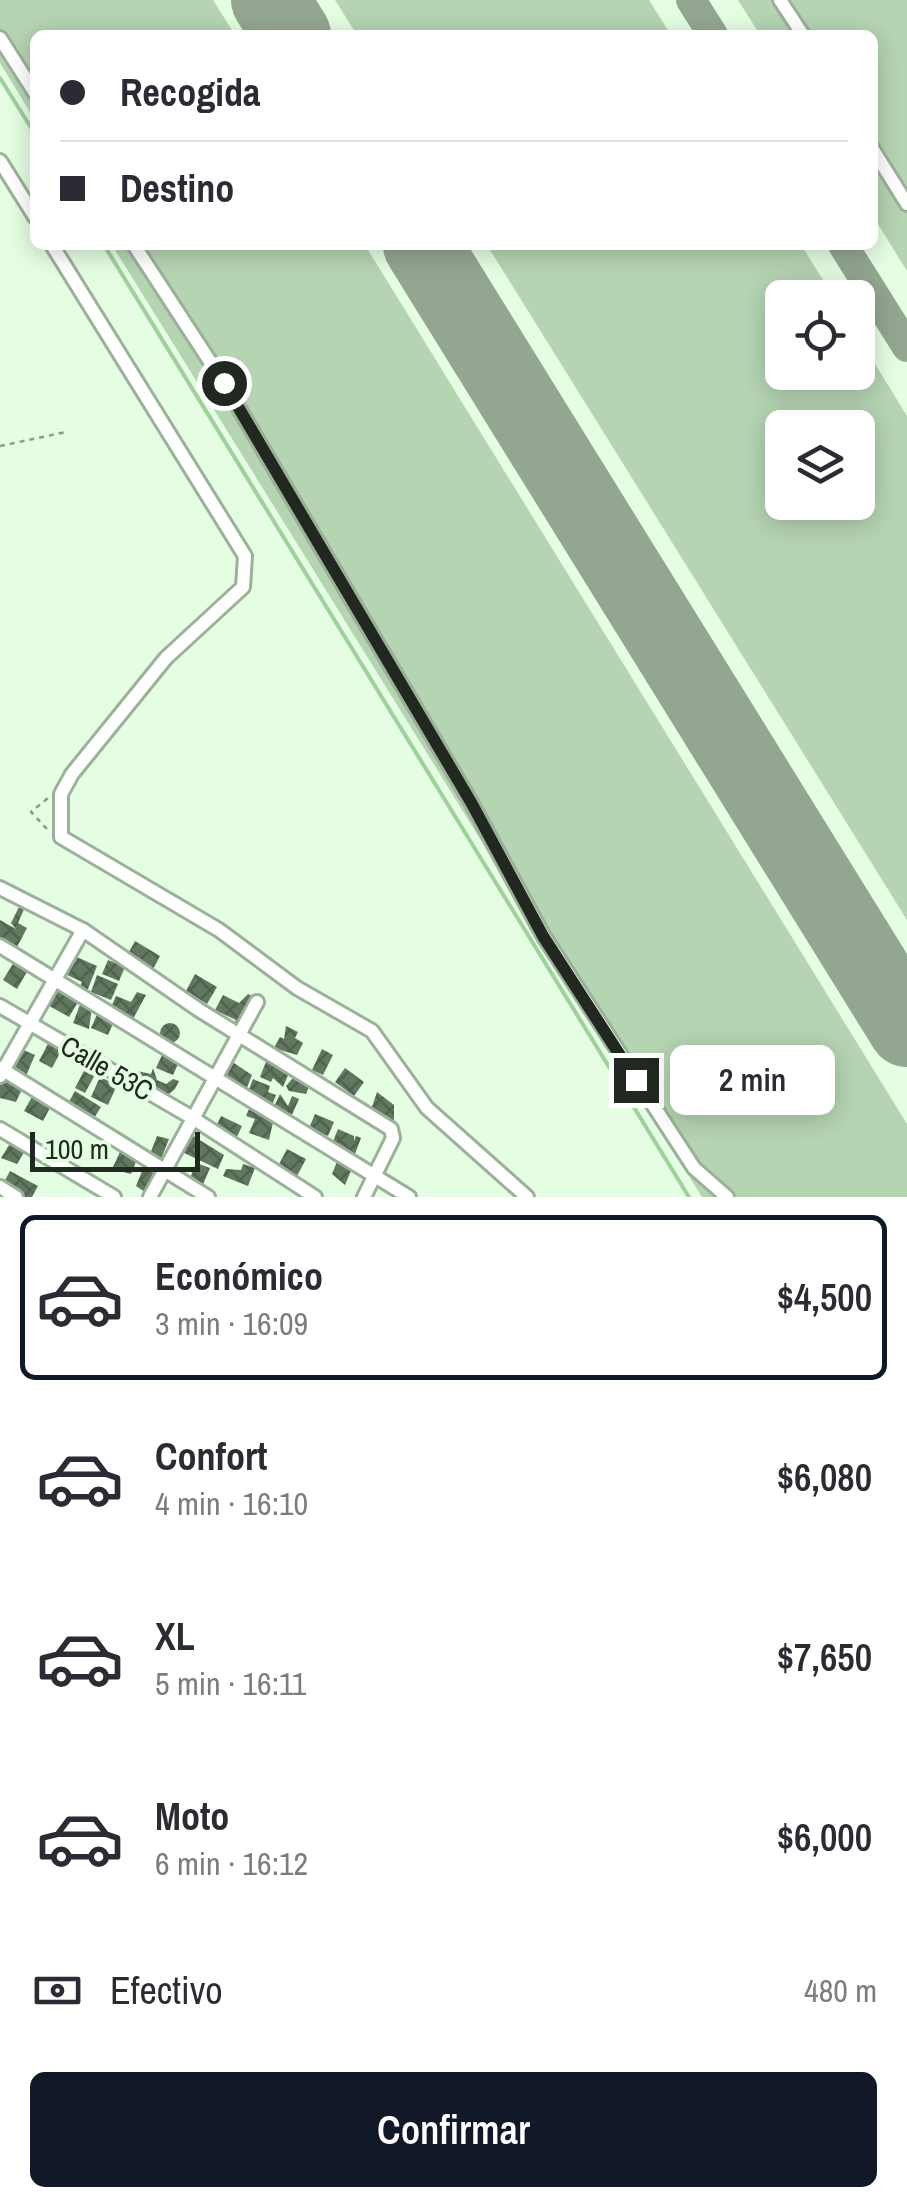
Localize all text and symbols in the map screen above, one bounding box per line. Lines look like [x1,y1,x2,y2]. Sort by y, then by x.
text: Recogida [120,67,260,118]
text: Destino [120,163,234,214]
map controls [765,280,875,520]
button: locate [765,280,875,390]
route start [202,361,247,406]
button: layers [765,410,875,520]
street label: Calle 53C [54,1026,160,1110]
callout: 2 min [671,1045,836,1115]
route end [614,1058,659,1103]
text: 2 min [719,1058,786,1101]
scale bar [30,1127,200,1172]
text: 100 m [45,1130,109,1168]
text: Económico [155,1251,323,1302]
icon: car [35,1253,125,1343]
text: $4,500 [777,1272,872,1323]
text: 3 min · 16:09 [155,1302,308,1345]
text: Confort [155,1431,267,1482]
icon: car [35,1433,125,1523]
text: $6,080 [777,1452,872,1503]
text: 4 min · 16:10 [155,1482,308,1525]
text: XL [155,1611,195,1662]
icon: car [35,1613,125,1703]
text: $7,650 [777,1632,872,1683]
text: 5 min · 16:11 [155,1662,306,1705]
text: Moto [155,1791,229,1842]
icon: car [35,1793,125,1883]
text: $6,000 [777,1812,872,1863]
text: 6 min · 16:12 [155,1842,308,1885]
icon: cash [30,1963,85,2018]
text: Efectivo [110,1965,223,2016]
text: 480 m [804,1969,877,2012]
button: Confirmar [30,2072,877,2187]

